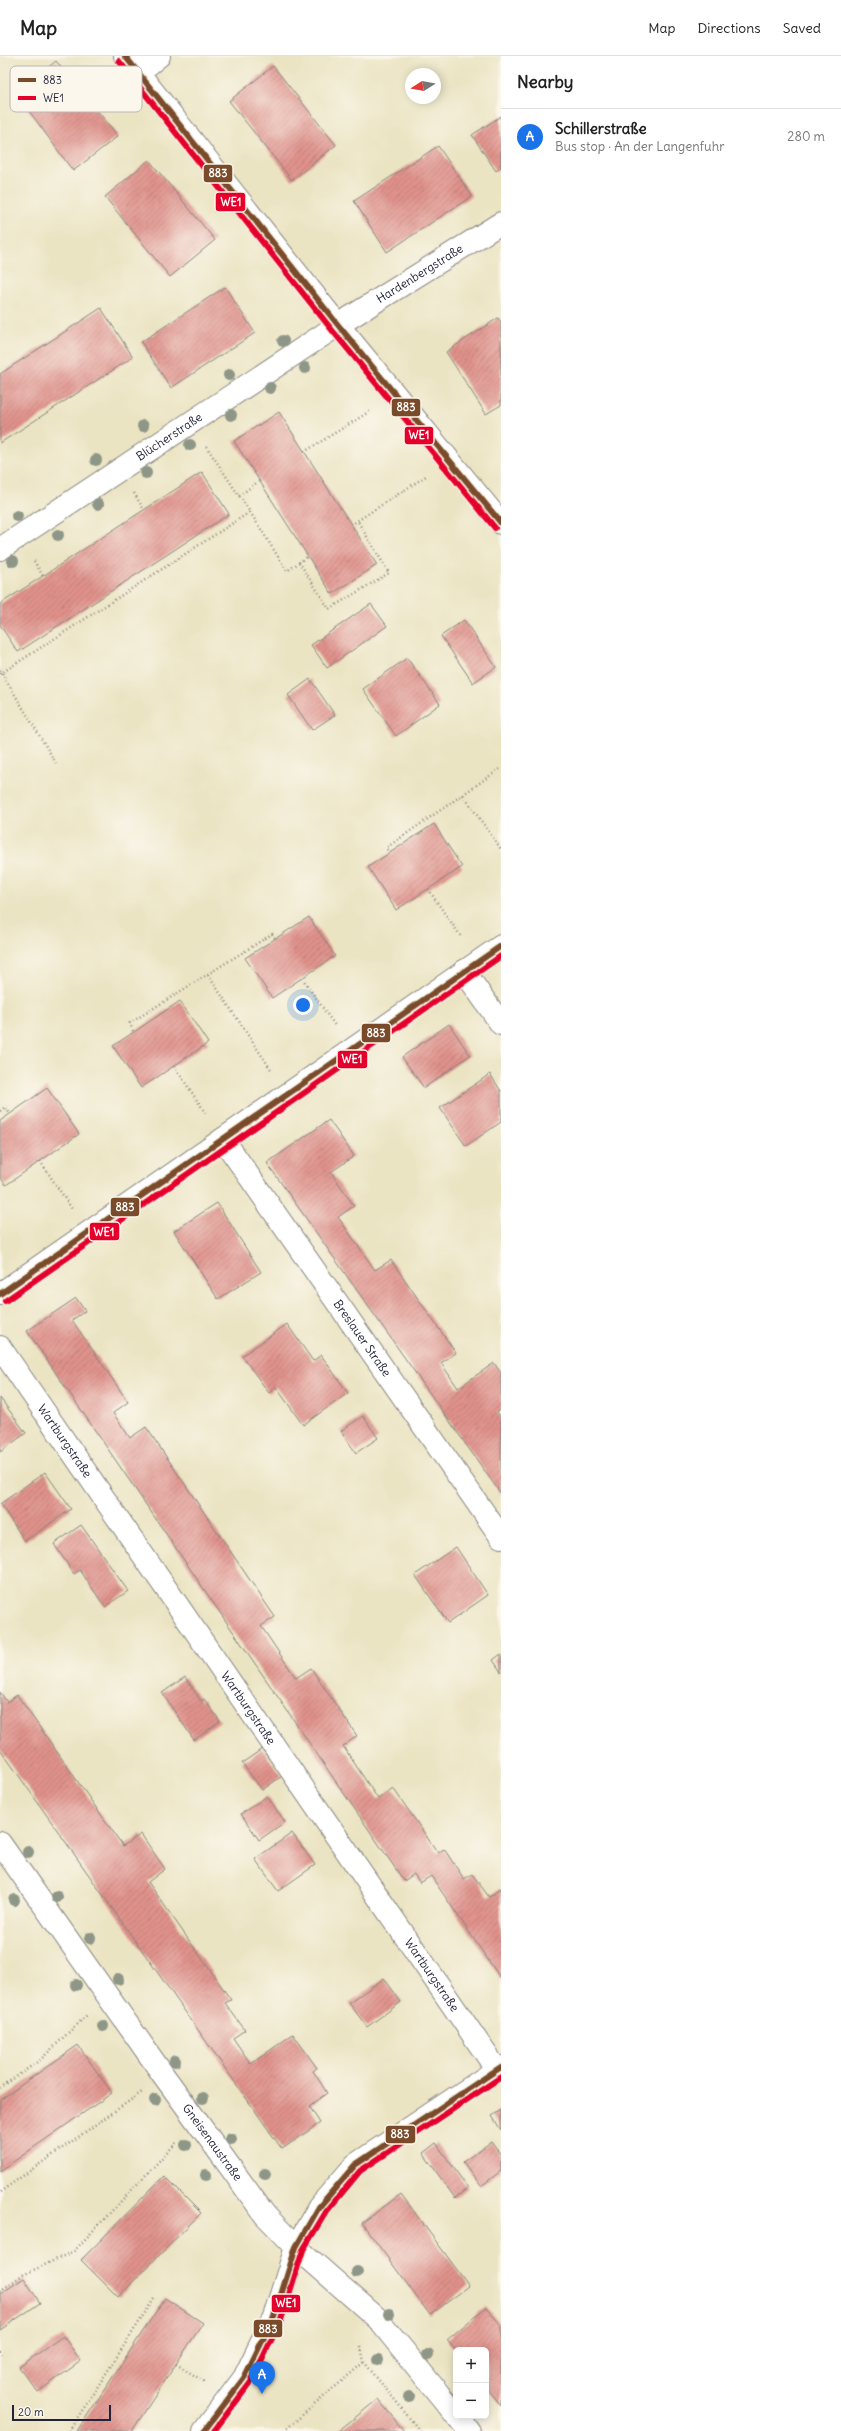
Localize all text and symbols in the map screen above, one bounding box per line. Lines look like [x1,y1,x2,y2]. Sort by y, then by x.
text: Map [20,16,57,40]
text: Map [648,19,675,37]
text: Directions [697,19,761,37]
text: Saved [783,19,821,37]
legend [10,66,142,112]
north arrow [405,68,441,104]
text: Nearby [517,71,573,93]
text: 883 [43,73,62,87]
text: WE1 [43,91,64,105]
text: Schillerstraße [555,119,647,138]
text: A [526,128,534,145]
text: 280 m [787,128,825,145]
text: Bus stop · An der Langenfuhr [555,138,724,155]
line badge: 883 [203,164,233,183]
text: 883 [209,166,227,180]
line badge: WE1 [215,192,246,212]
text: WE1 [221,195,241,209]
street label: Hardenbergstraße [373,241,466,306]
line badge: 883 [391,398,421,417]
text: 883 [397,400,415,414]
street label: Blücherstraße [133,409,205,464]
line badge: WE1 [404,426,434,445]
text: WE1 [409,428,429,442]
your location [293,995,313,1015]
line badge: 883 [361,1023,391,1043]
text: 883 [367,1026,385,1040]
line badge: WE1 [337,1050,368,1069]
text: WE1 [342,1052,362,1066]
line badge: 883 [110,1197,140,1217]
text: 883 [116,1200,134,1214]
line badge: WE1 [89,1222,120,1241]
text: WE1 [94,1225,114,1239]
street label: Breslauer Straße [331,1297,395,1379]
street label: Wartburgstraße [35,1401,95,1480]
street label: Wartburgstraße [218,1668,279,1747]
street label: Wartburgstraße [402,1935,462,2014]
street label: Gneisenaustraße [180,2101,246,2184]
line badge: 883 [385,2125,416,2144]
text: 883 [391,2127,409,2141]
line badge: WE1 [271,2294,301,2313]
text: WE1 [276,2296,296,2310]
line badge: 883 [253,2319,283,2338]
text: 883 [259,2322,277,2336]
map controls [453,2347,489,2419]
button: + [453,2347,489,2383]
pin: A [249,2361,275,2394]
button: − [453,2383,489,2419]
scale bar [12,2403,111,2422]
text: 20 m [18,2405,44,2419]

